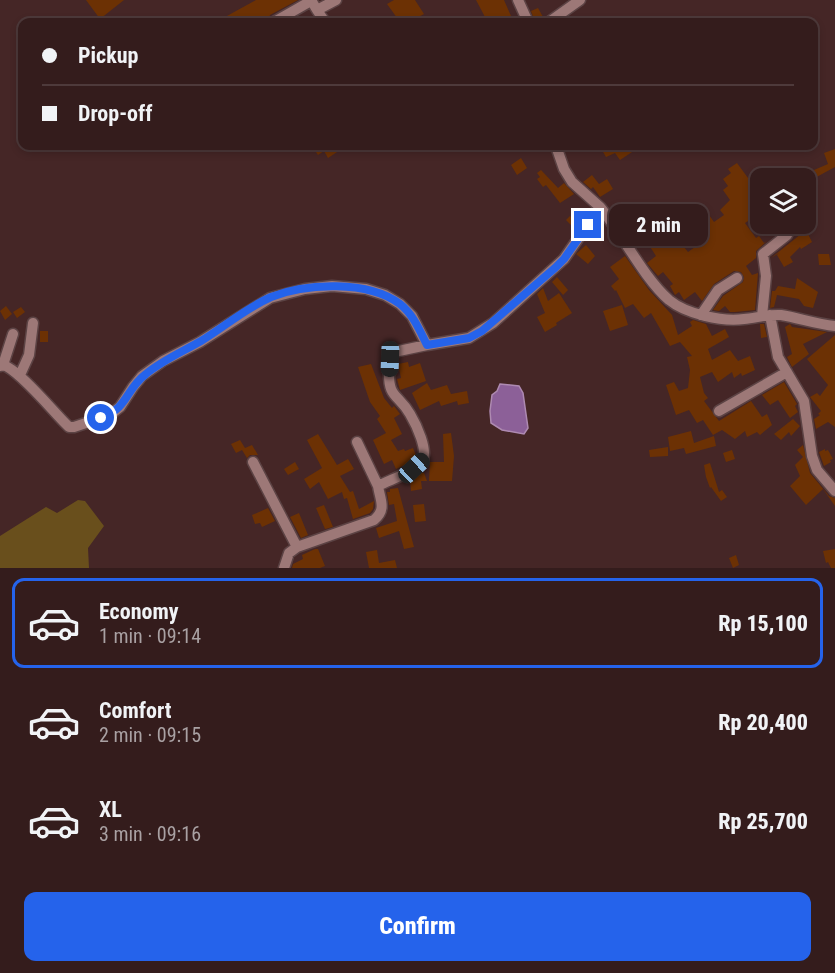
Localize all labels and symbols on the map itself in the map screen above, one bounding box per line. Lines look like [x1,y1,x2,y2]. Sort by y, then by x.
callout: 2 min [609,204,708,246]
route end [574,211,601,238]
car [380,341,400,377]
route start [87,404,114,431]
car [395,449,433,487]

